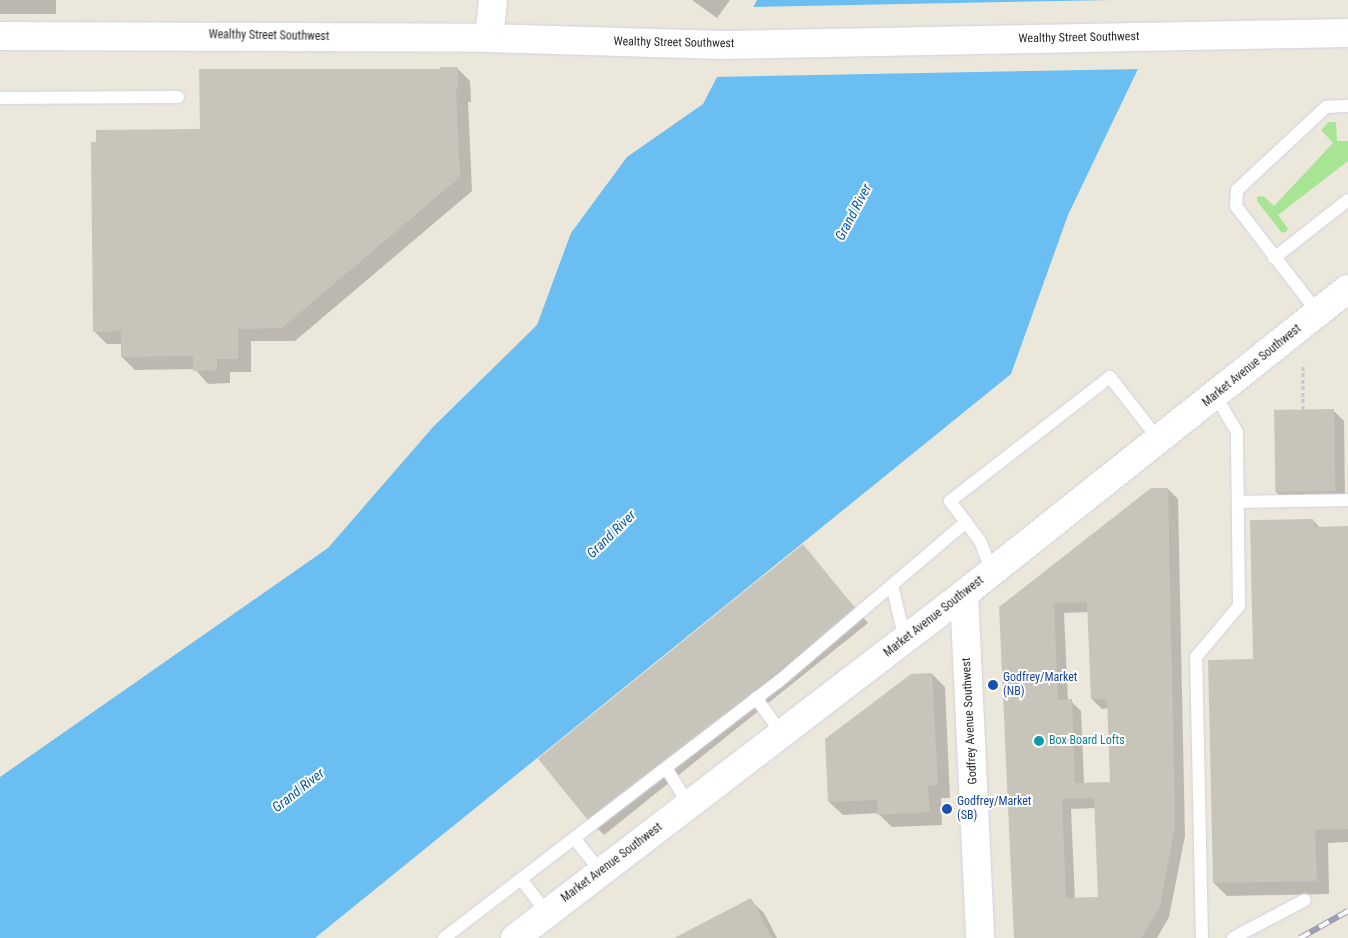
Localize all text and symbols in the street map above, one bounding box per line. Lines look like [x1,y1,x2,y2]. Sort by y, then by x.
street label: Wealthy Street Southwest [208,28,330,44]
street label: Wealthy Street Southwest [1018,30,1140,46]
street label: Wealthy Street Southwest [613,35,735,51]
water label: Grand River [831,181,875,243]
street label: Market Avenue Southwest [1200,322,1304,410]
water label: Grand River [583,507,639,561]
street label: Market Avenue Southwest [881,574,987,660]
street label: Godfrey Avenue Southwest [959,657,981,785]
place label: Godfrey/Market (NB) [1003,671,1077,699]
marker: Godfrey/Market (NB) [987,679,999,691]
place label: Box Board Lofts [1049,734,1125,748]
marker: Box Board Lofts [1033,735,1045,747]
water label: Grand River [269,764,327,816]
place label: Godfrey/Market (SB) [957,795,1031,823]
marker: Godfrey/Market (SB) [941,803,953,815]
street label: Market Avenue Southwest [559,820,665,906]

